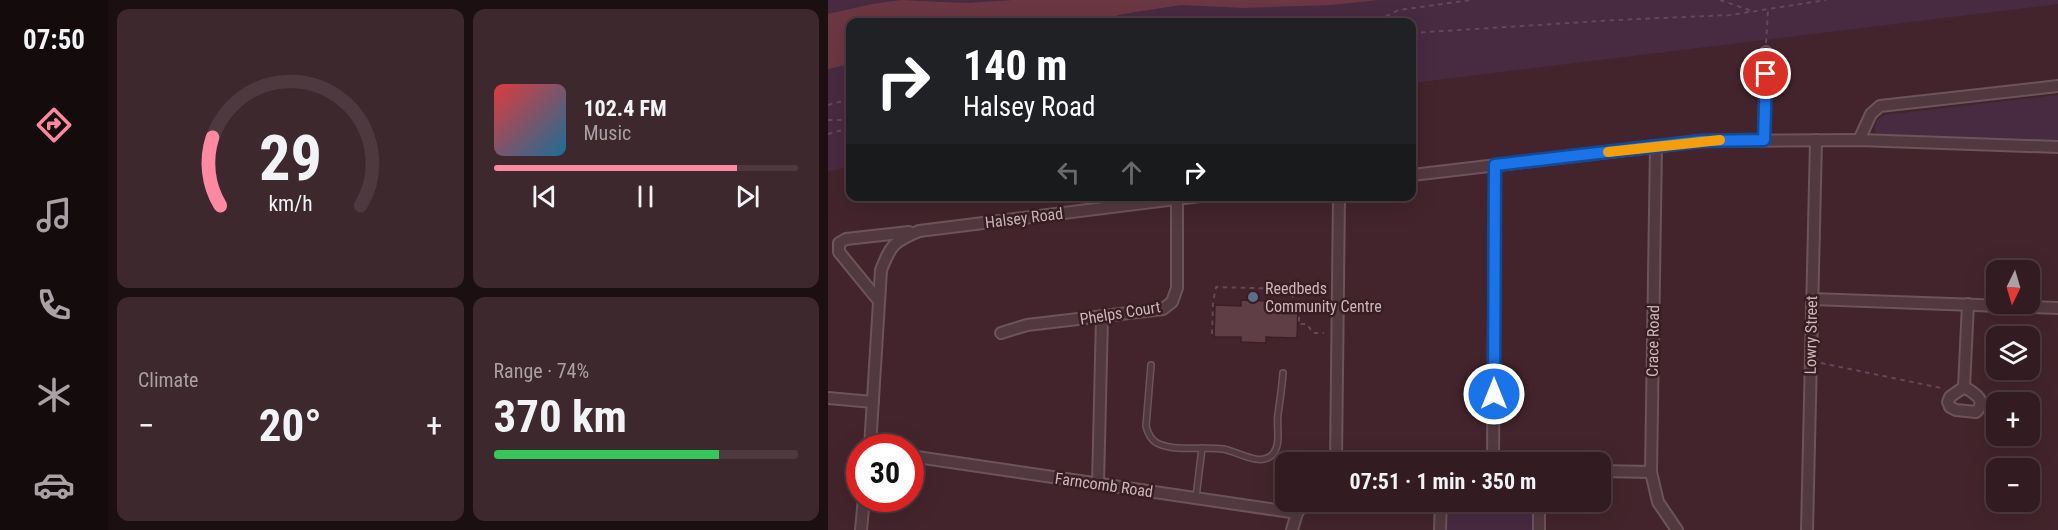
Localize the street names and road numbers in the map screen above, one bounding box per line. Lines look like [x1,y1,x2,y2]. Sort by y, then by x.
street label: Halsey Road [984,204,1064,232]
street label: Lowry Street [1801,295,1821,375]
street label: Phelps Court [1078,297,1162,329]
street label: Crace Road [1643,305,1663,377]
street label: Farncomb Road [1054,469,1154,501]

